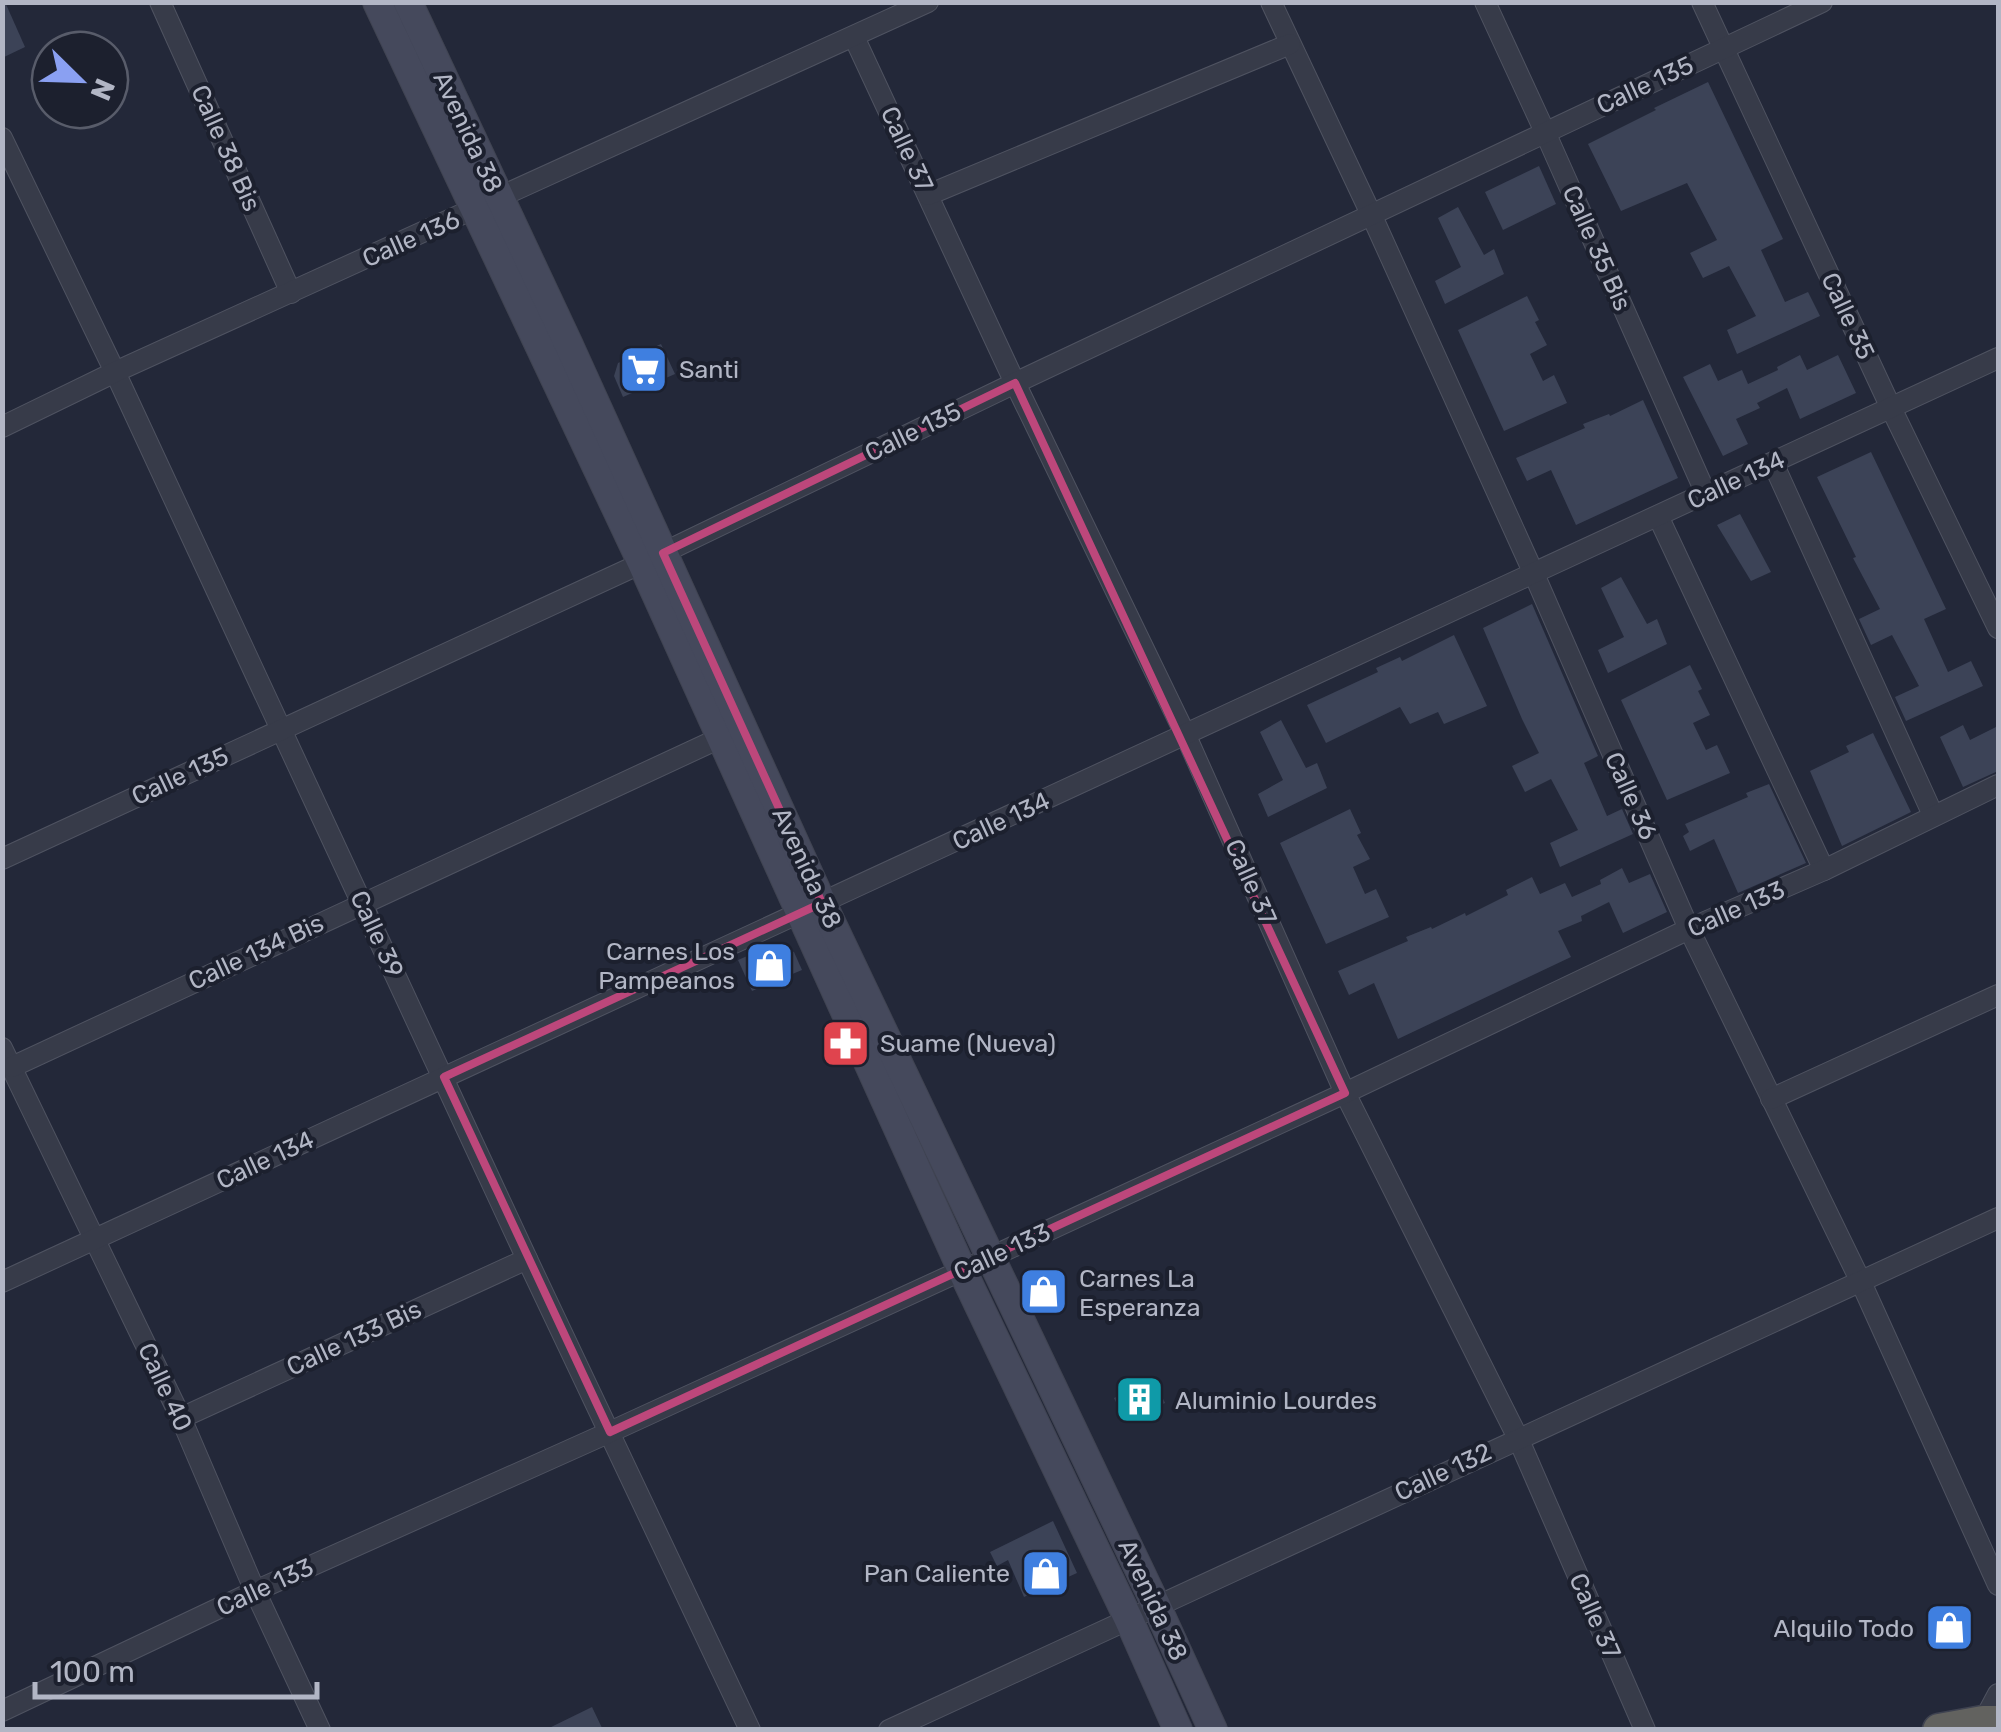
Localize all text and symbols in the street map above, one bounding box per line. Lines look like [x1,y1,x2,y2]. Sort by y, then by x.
north arrow [30,30,130,130]
street label: Calle 135 [1592,50,1698,120]
street label: Avenida 38 [427,67,509,197]
text: N [83,74,122,105]
street label: Calle 38 Bis [185,80,267,216]
street label: Calle 37 [875,102,939,196]
street label: Calle 35 Bis [1556,181,1638,315]
street label: Calle 136 [358,205,464,273]
street label: Calle 35 [1815,268,1881,364]
supermarket icon: Santi [618,343,670,395]
place label: Santi [679,355,739,384]
street label: Calle 135 [860,396,966,468]
street label: Calle 134 [1683,445,1789,515]
street label: Calle 135 [127,741,233,811]
street label: Calle 36 [1599,748,1663,844]
street label: Calle 134 [948,786,1054,856]
street label: Avenida 38 [766,803,848,933]
street label: Calle 37 [1219,835,1283,929]
street label: Calle 133 [1683,875,1789,943]
street label: Calle 39 [344,886,410,982]
street label: Calle 134 Bis [184,908,328,996]
place label: Carnes Los Pampeanos [598,937,735,995]
shop icon: Carnes Los Pampeanos [744,939,796,991]
pharmacy icon: Suame (Nueva) [819,1017,871,1069]
place label: Suame (Nueva) [880,1029,1056,1058]
street label: Calle 134 [212,1125,318,1195]
street label: Calle 133 [949,1217,1055,1287]
place label: Carnes La Esperanza [1079,1264,1201,1322]
shop icon: Carnes La Esperanza [1018,1266,1070,1318]
street label: Calle 133 Bis [282,1294,426,1382]
street label: Calle 40 [132,1338,198,1436]
building icon: Aluminio Lourdes [1114,1374,1166,1426]
place label: Aluminio Lourdes [1175,1386,1377,1415]
street label: Calle 132 [1390,1437,1496,1507]
street label: Avenida 38 [1112,1535,1194,1665]
shop icon: Pan Caliente [1019,1547,1071,1599]
street label: Calle 133 [212,1552,318,1622]
place label: Pan Caliente [864,1559,1010,1588]
street label: Calle 37 [1563,1569,1627,1663]
shop icon: Alquilo Todo [1923,1602,1975,1654]
place label: Alquilo Todo [1774,1614,1914,1643]
scale bar [35,1637,318,1699]
text: 100 m [50,1654,135,1690]

